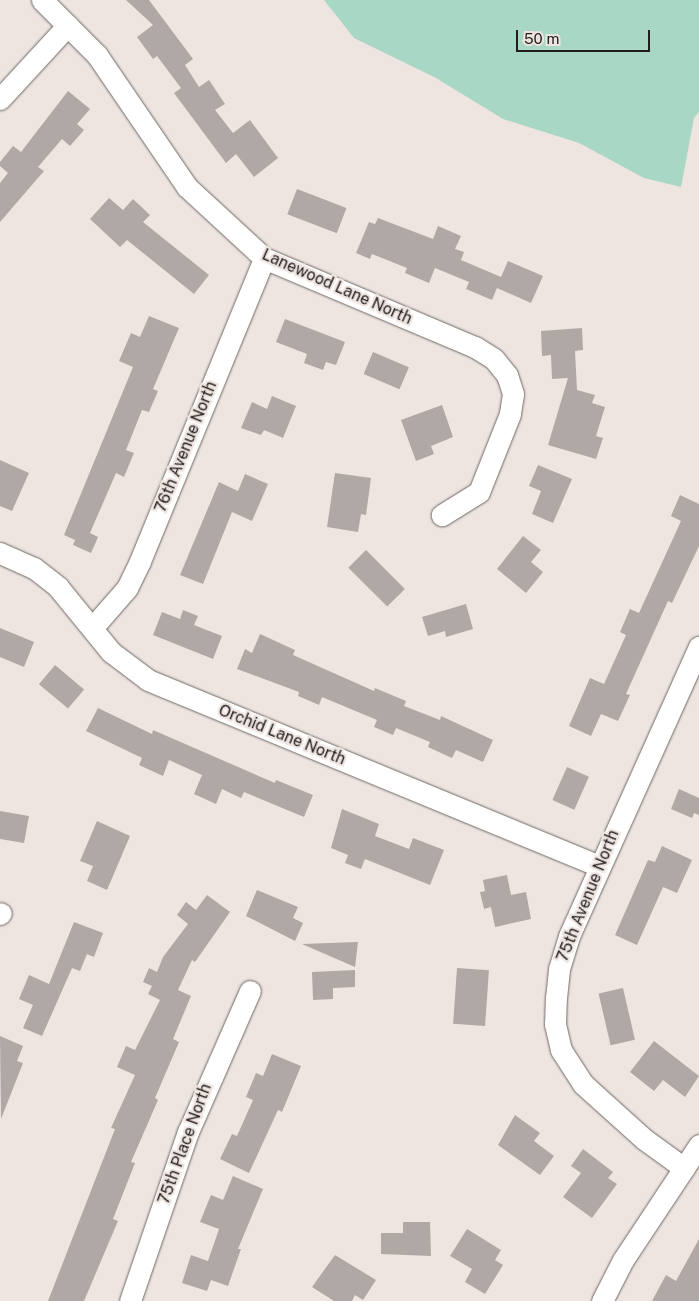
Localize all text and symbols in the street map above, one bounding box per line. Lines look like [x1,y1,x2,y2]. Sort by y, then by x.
scale bar [519,20,653,52]
text: 50 m [524,30,559,47]
street label: Lanewood Lane North [259,245,415,329]
street label: 76th Avenue North [151,379,221,515]
street label: Orchid Lane North [216,701,348,769]
street label: 75th Avenue North [553,827,623,965]
street label: 75th Place North [154,1081,216,1207]

